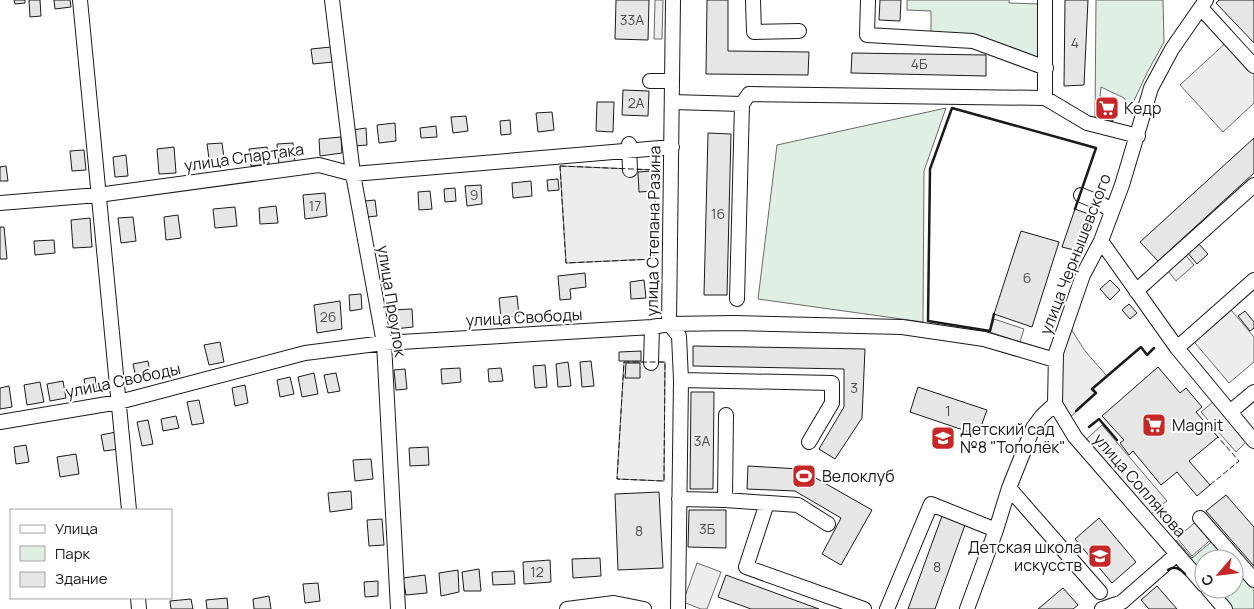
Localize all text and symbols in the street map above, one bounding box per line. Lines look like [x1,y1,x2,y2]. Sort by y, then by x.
house number: 33А [620,10,644,29]
house number: 4 [1071,33,1079,52]
house number: 4Б [911,54,928,73]
house number: 2А [628,93,644,112]
supermarket icon: Кедр [1094,95,1120,121]
place label: Кедр [1124,97,1161,119]
street label: улица Спартака [183,138,305,176]
street label: улица Степана Разина [641,145,665,317]
street label: улица Чернышевского [1034,170,1116,338]
house number: 9 [470,185,478,204]
house number: 17 [309,196,321,215]
house number: 16 [711,204,725,223]
street label: улица Проулок [372,244,412,359]
house number: 6 [1023,268,1031,287]
street label: улица Свободы [465,303,583,331]
house number: 26 [320,307,336,326]
street label: улица Свободы [64,357,182,403]
house number: 3 [850,378,858,397]
house number: 1 [945,401,951,420]
supermarket icon: Magnit [1141,412,1167,438]
place label: Magnit [1172,414,1223,436]
place label: Детский сад №8 "Тополёк" [960,418,1066,458]
school or university icon: Детский сад №8 "Тополёк" [930,425,956,451]
street label: улица Соплякова [1089,428,1191,542]
house number: 3А [694,431,710,450]
sports icon: Велоклуб [791,463,817,489]
place label: Велоклуб [822,465,895,487]
legend [10,509,172,599]
text: Улица [55,518,98,539]
house number: 3Б [699,519,716,538]
house number: 8 [635,521,643,540]
place label: Детская школа искусств [968,536,1082,576]
text: Парк [55,543,91,564]
school or university icon: Детская школа искусств [1087,543,1113,569]
north arrow [1194,549,1244,599]
house number: 8 [933,557,941,576]
house number: 12 [530,562,544,581]
text: Здание [55,568,108,589]
text: С [1196,571,1218,589]

